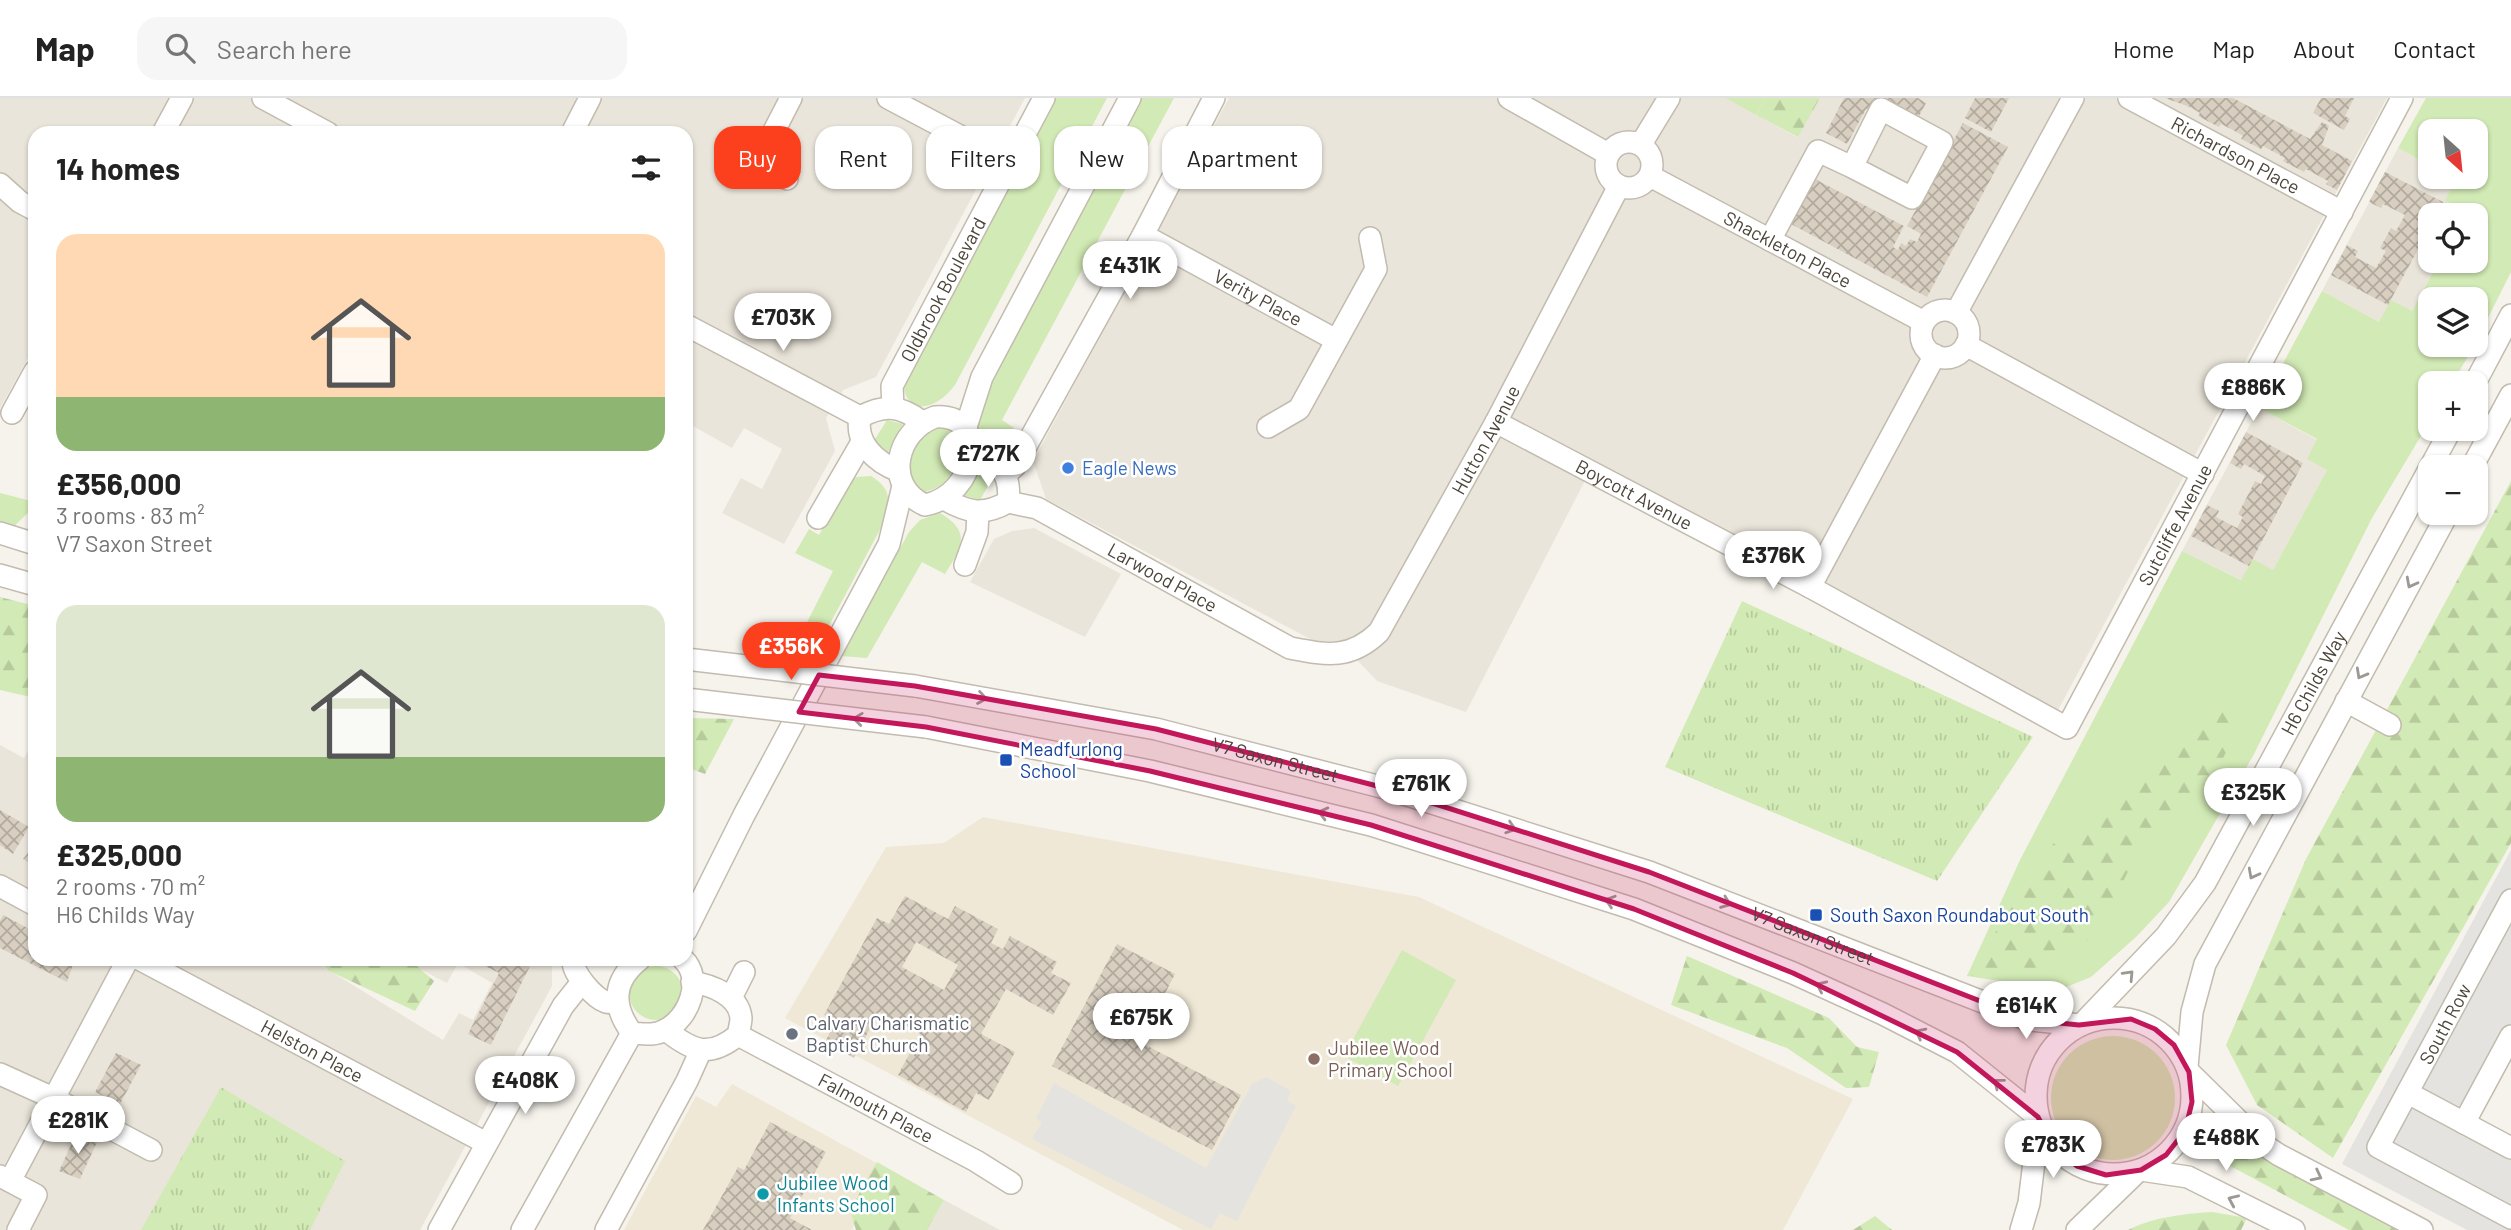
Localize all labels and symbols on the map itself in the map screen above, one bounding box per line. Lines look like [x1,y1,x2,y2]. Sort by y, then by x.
street label: Richardson Place [2168,111,2304,198]
north arrow [2418,119,2488,189]
street label: Shackleton Place [1720,206,1856,292]
street label: Oldbrook Boulevard [895,213,990,366]
pin: £431K [1081,242,1179,301]
street label: Verity Place [1210,264,1306,330]
pin: £703K [734,294,832,353]
pin: £886K [2204,364,2302,423]
street label: Hutton Avenue [1446,381,1524,498]
pin: £727K [939,430,1037,489]
street label: Boycott Avenue [1572,454,1697,534]
place label: Eagle News [1082,456,1177,479]
marker: Eagle News [1060,460,1076,476]
street label: Sutcliffe Avenue [2133,460,2216,589]
pin: £376K [1724,532,1822,591]
street label: Larwood Place [1104,537,1221,616]
one-way arrow [2405,576,2419,588]
pin: £356K [742,622,840,682]
street label: H6 Childs Way [2276,627,2350,739]
one-way arrow [2356,666,2369,679]
one-way arrow [976,690,988,705]
one-way arrow [852,712,864,727]
street label: V7 Saxon Street [1210,732,1341,787]
place label: Meadfurlong School [1020,737,1123,782]
marker: Meadfurlong School [998,752,1014,768]
pin: £761K [1372,760,1470,819]
pin: £325K [2204,768,2302,828]
one-way arrow [1317,807,1329,821]
one-way arrow [1505,820,1517,835]
one-way arrow [2247,866,2261,879]
one-way arrow [1720,894,1732,908]
one-way arrow [1605,895,1617,910]
street label: V7 Saxon Street [1748,901,1878,970]
place label: South Saxon Roundabout South [1830,903,2089,926]
marker: South Saxon Roundabout South [1808,907,1824,923]
one-way arrow [2121,971,2134,984]
street label: South Row [2414,979,2475,1068]
one-way arrow [1816,980,1828,994]
pin: £614K [1977,982,2075,1041]
pin: £675K [1092,993,1190,1053]
place label: Calvary Charismatic Baptist Church [806,1011,969,1056]
street label: Helston Place [257,1014,367,1087]
marker: Calvary Charismatic Baptist Church [784,1026,800,1042]
one-way arrow [1915,1028,1927,1041]
place label: Jubilee Wood Primary School [1328,1036,1453,1081]
marker: Jubilee Wood Primary School [1306,1051,1322,1067]
pin: £408K [476,1056,574,1116]
street label: Falmouth Place [815,1068,937,1147]
one-way arrow [1993,1079,2006,1092]
pin: £281K [29,1096,127,1156]
pin: £488K [2177,1114,2275,1173]
pin: £783K [2004,1121,2102,1180]
one-way arrow [2310,1167,2322,1181]
place label: Jubilee Wood Infants School [777,1171,895,1216]
marker: Jubilee Wood Infants School [755,1186,771,1202]
one-way arrow [2228,1194,2240,1208]

